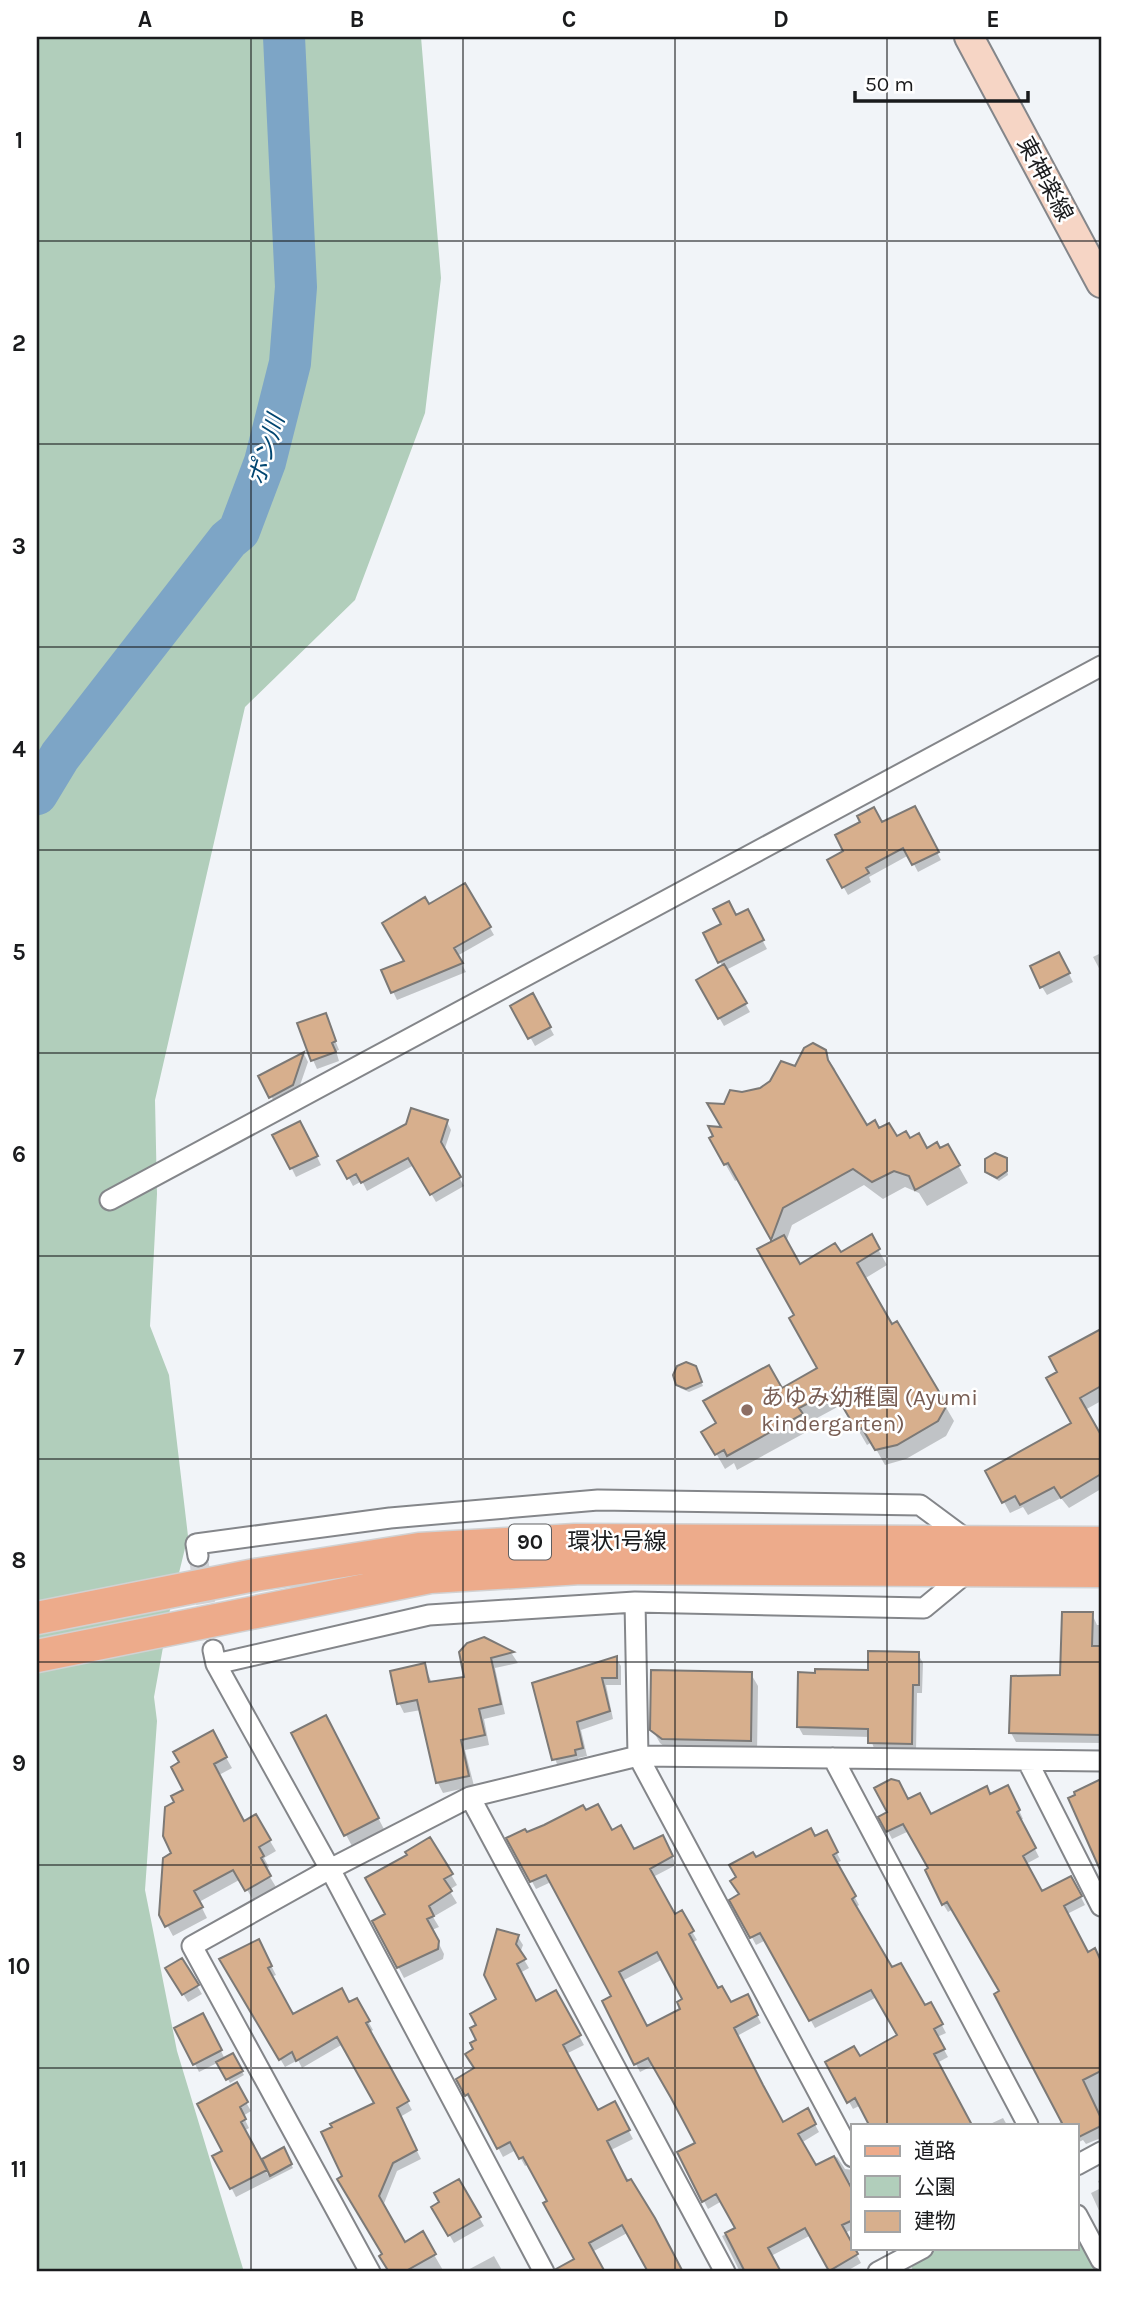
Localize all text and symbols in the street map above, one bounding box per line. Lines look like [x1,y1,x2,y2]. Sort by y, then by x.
text: A [138,6,152,33]
text: B [350,6,364,33]
text: C [562,6,576,33]
text: D [773,6,789,33]
text: E [986,6,1000,33]
scale bar [855,60,1028,104]
text: 50 m [865,72,914,96]
text: 1 [15,127,23,154]
street label: 東神楽線 [1011,132,1079,226]
text: 2 [12,330,26,357]
water label: ポン川 [242,409,291,489]
text: 3 [12,533,26,560]
text: 4 [12,736,26,763]
text: 5 [12,939,26,966]
text: 6 [12,1141,26,1168]
text: 7 [13,1344,25,1371]
place label: あゆみ幼稚園 (Ayumi kindergarten) [761,1384,978,1437]
marker: あゆみ幼稚園 (Ayumi kindergarten) [739,1402,755,1418]
road number: 90 [509,1524,551,1560]
street label: 環状1号線 [567,1528,667,1555]
text: 8 [12,1547,26,1574]
text: 9 [12,1750,26,1777]
text: 10 [8,1953,30,1980]
legend [851,2124,1078,2250]
text: 道路 [914,2139,956,2163]
text: 11 [11,2156,27,2183]
text: 公園 [914,2175,956,2199]
text: 建物 [914,2209,956,2233]

